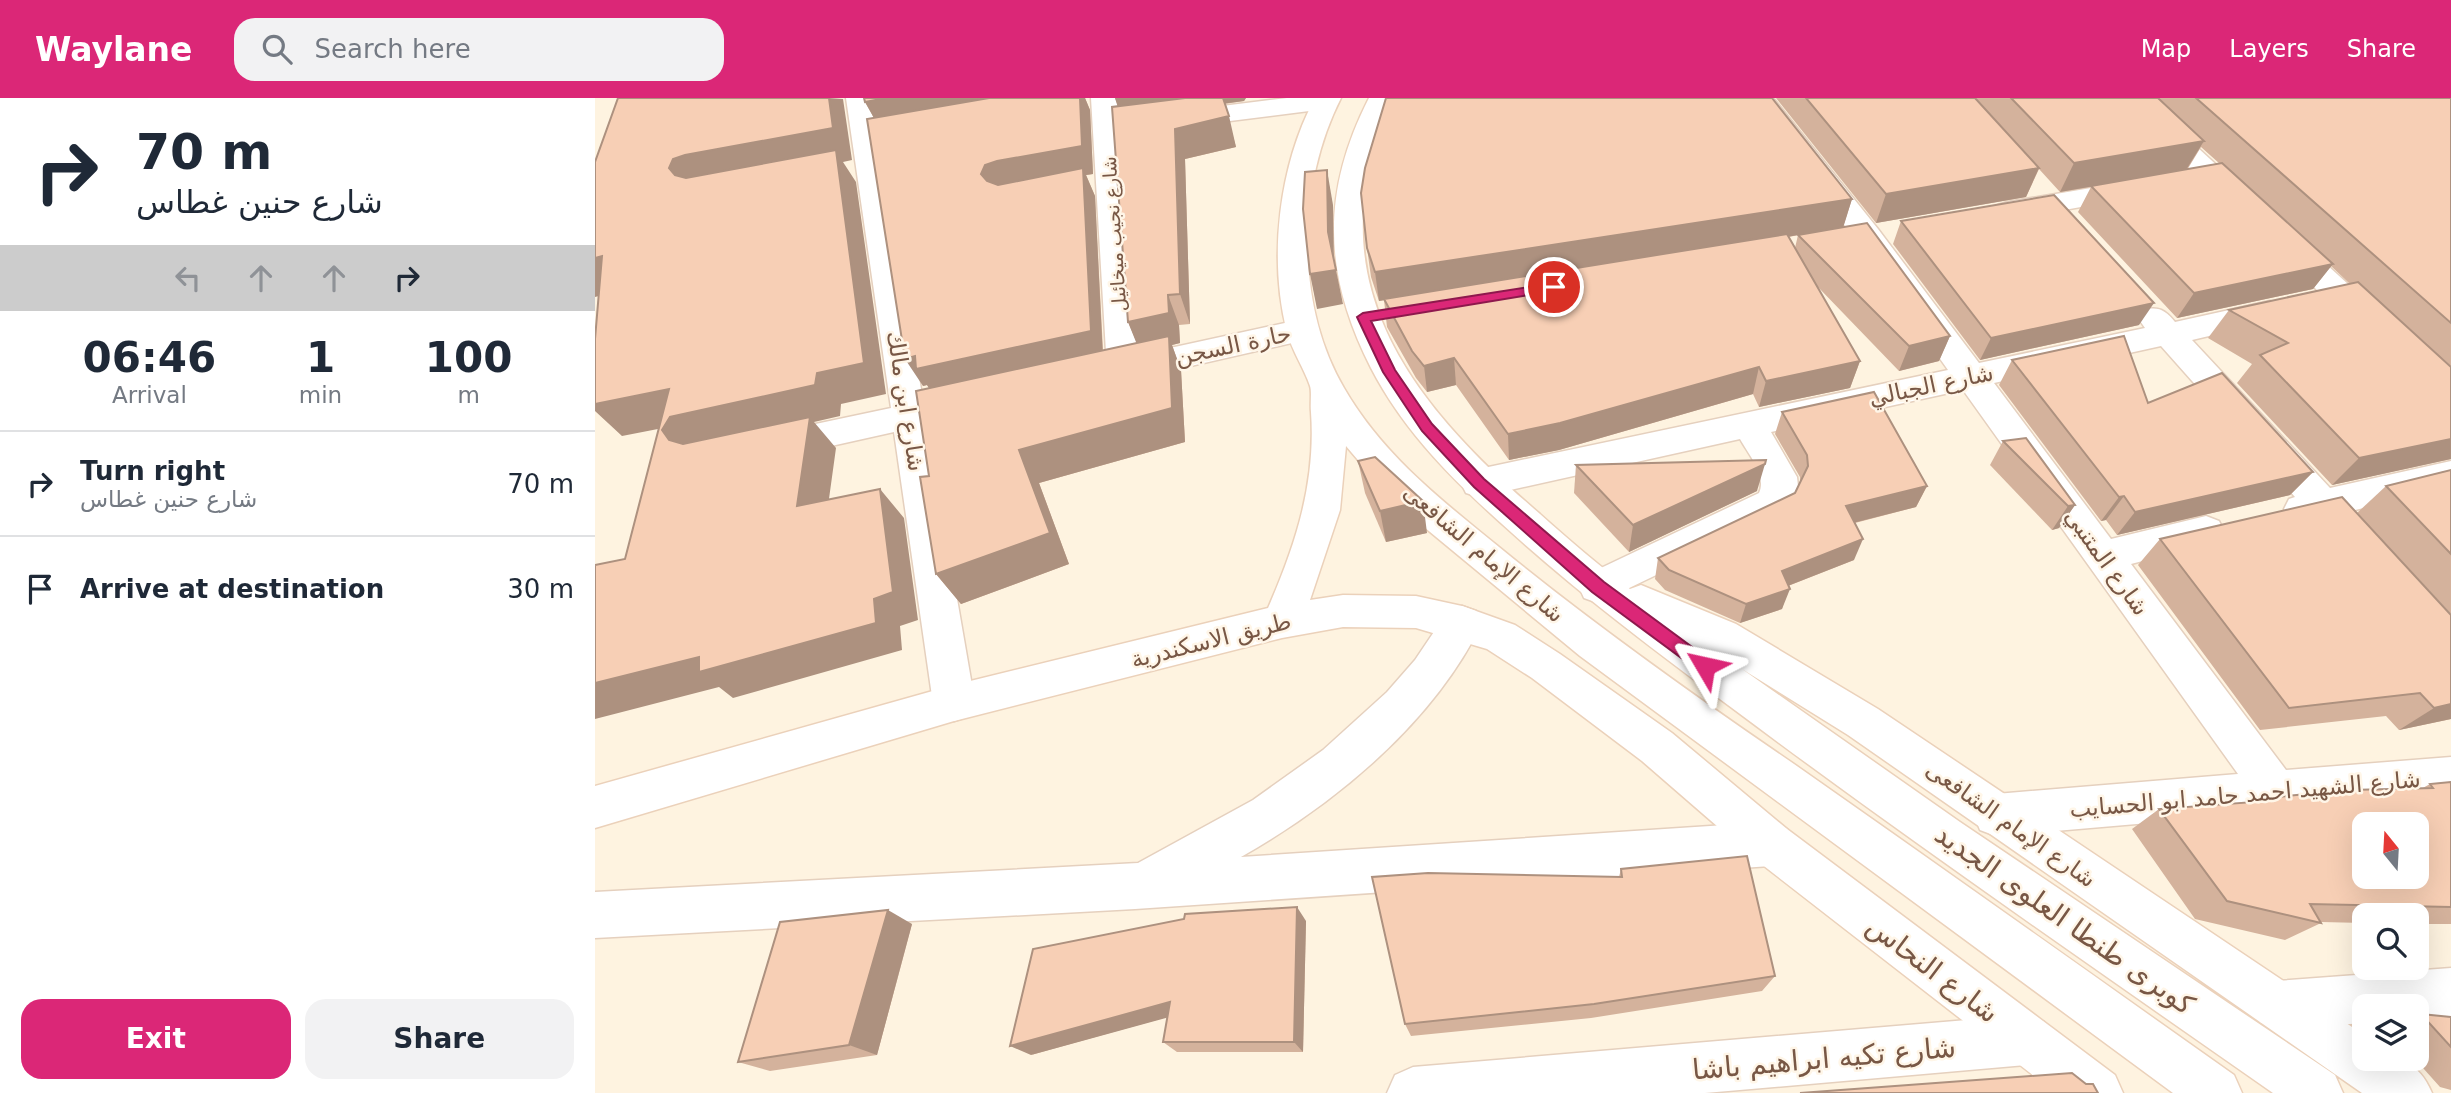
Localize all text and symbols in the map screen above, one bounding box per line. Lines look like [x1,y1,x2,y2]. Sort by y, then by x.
search box [234,18,724,81]
text: Waylane [35,30,192,69]
icon: search [258,30,296,68]
text: Search here [314,34,471,64]
text: Map [2141,35,2191,63]
text: Layers [2229,35,2309,63]
text: Share [2347,35,2416,63]
text: 70 m [136,124,272,181]
icon: right [21,126,112,217]
street label: شارع نجيب ميخائيل [1098,156,1131,312]
text: شارع حنين غطاس [136,183,383,221]
pin [1524,257,1584,317]
icon: left [169,259,207,297]
icon: ahead [242,259,280,297]
icon: ahead [315,259,353,297]
icon: right [388,259,426,297]
icon: arrive [1535,268,1573,306]
street label: حارة السجن [1173,320,1294,371]
street label: شارع ابن مالك [881,329,930,473]
text: 06:46 [83,333,216,382]
text: 1 [306,333,335,382]
text: 100 [425,333,512,382]
street label: شارع الجبالي [1866,359,1996,412]
text: Arrival [112,382,187,408]
text: min [299,382,342,408]
text: m [457,382,480,408]
text: Turn right [80,456,225,486]
icon: right [21,465,59,503]
text: 70 m [507,469,574,499]
street label: شارع الإمام الشافعى [1398,478,1569,628]
text: شارع حنين غطاس [80,486,257,512]
street label: شارع المتنبي [2059,504,2154,621]
icon: arrive [21,570,59,608]
text: Arrive at destination [80,574,384,604]
text: 30 m [507,574,574,604]
street label: طريق الاسكندرية [1128,608,1294,673]
position arrow [1668,629,1742,703]
street label: شارع الإمام الشافعى [1921,756,2101,893]
street label: شارع الشهيد احمد حامد ابو الحسايب [2068,766,2422,823]
north arrow [2352,812,2429,889]
map controls [2352,812,2429,1071]
street label: كوبرى طنطا العلوى الجديد [1929,817,2201,1022]
button: search [2352,903,2429,980]
street label: شارع النحاس [1860,909,2005,1030]
button: layers [2352,994,2429,1071]
button: Exit [21,999,291,1079]
button: Share [305,999,574,1079]
street label: شارع تكيه ابراهيم باشا [1691,1031,1957,1086]

